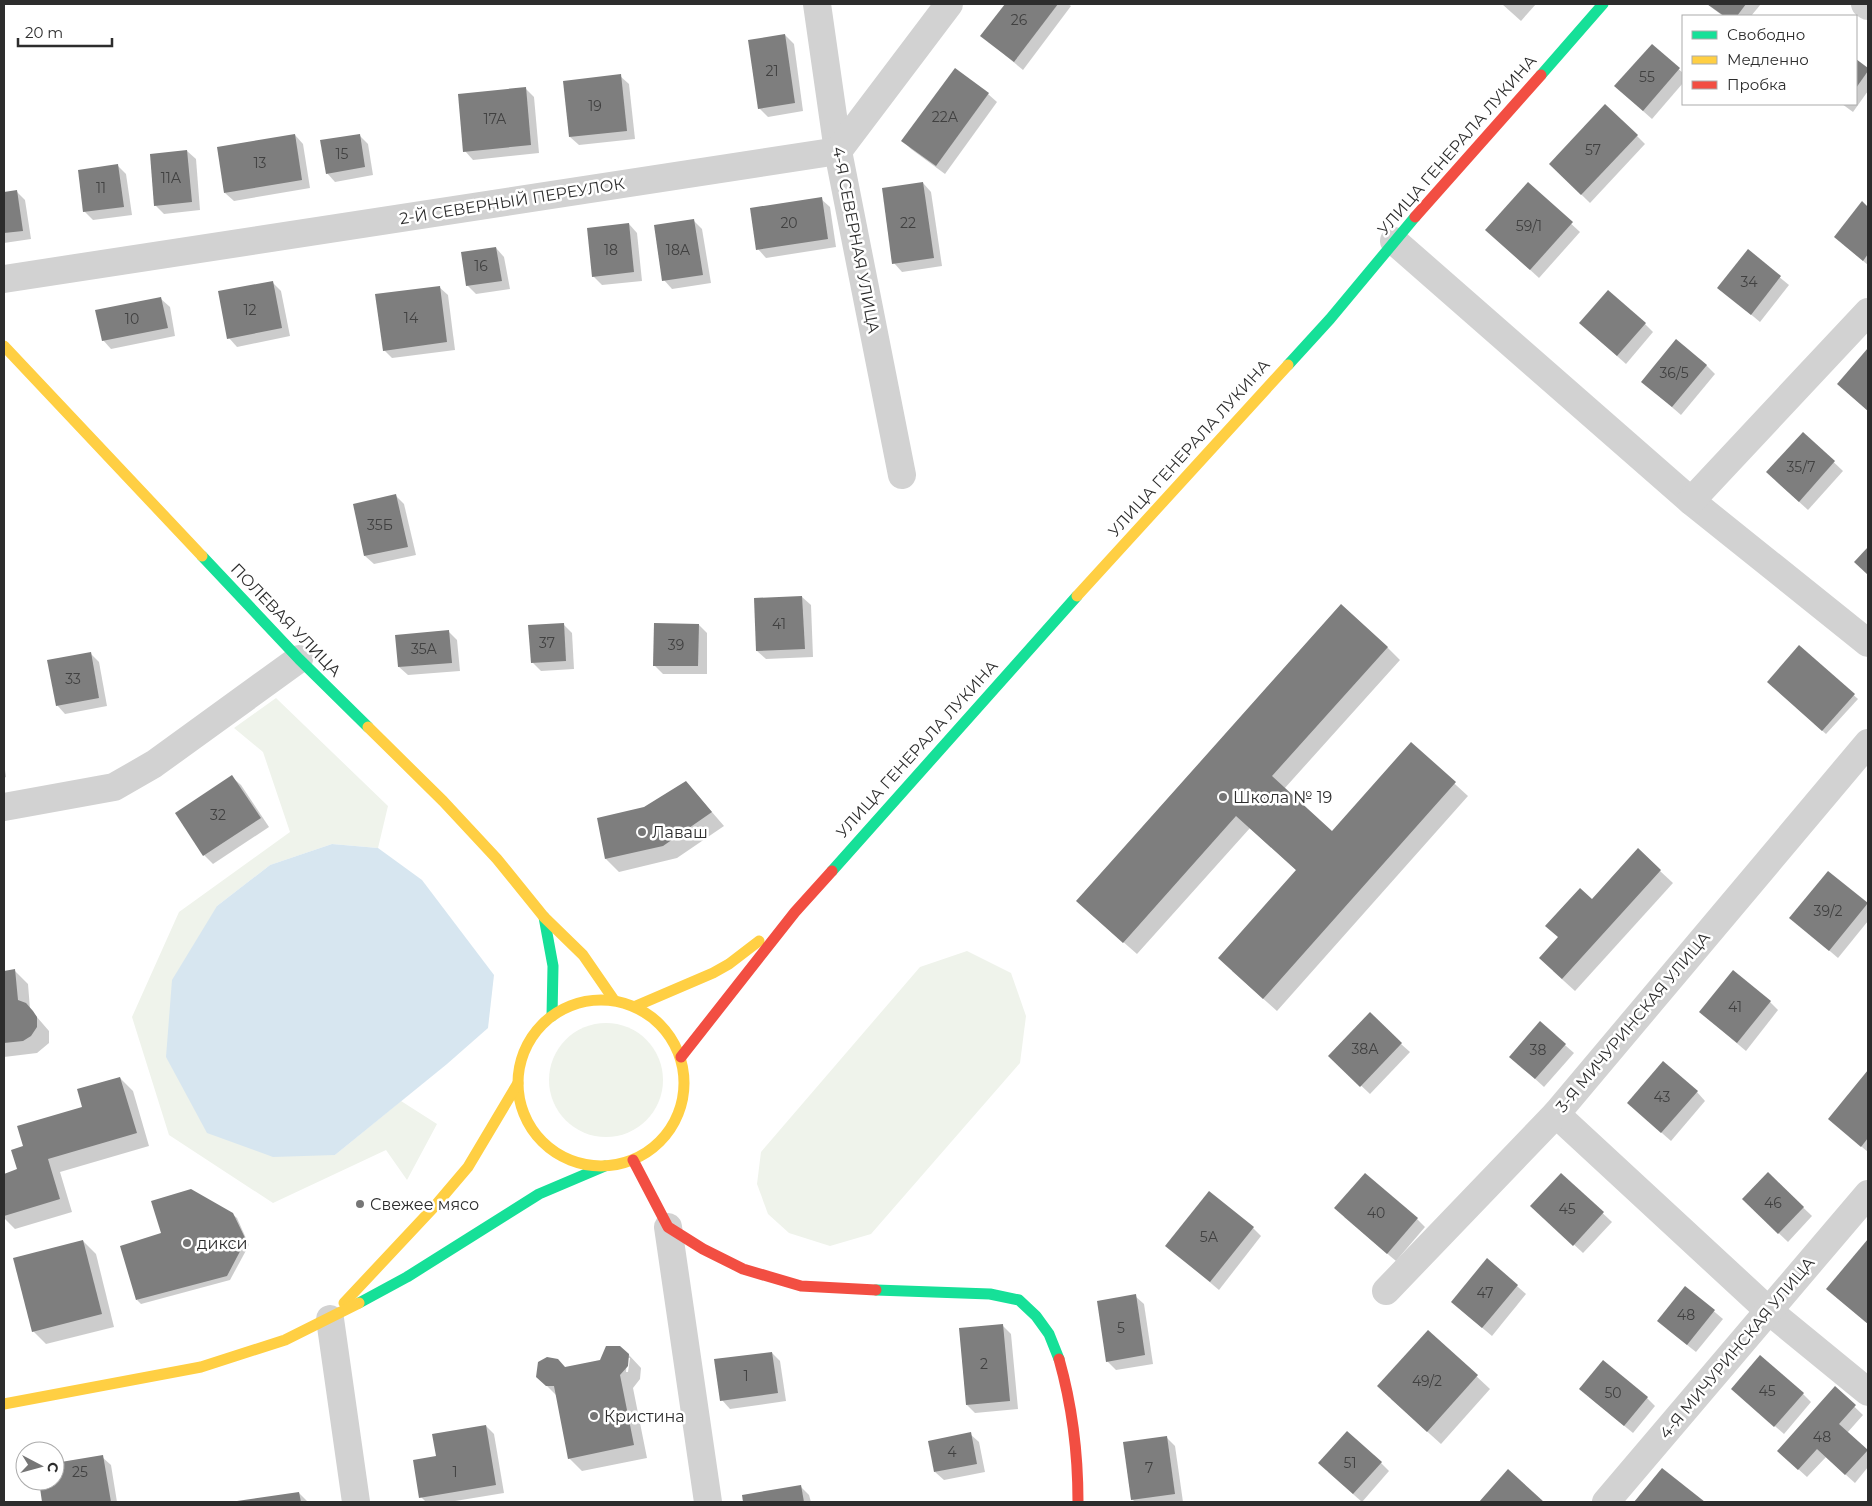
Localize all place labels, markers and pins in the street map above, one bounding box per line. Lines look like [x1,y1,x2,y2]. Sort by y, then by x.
place label: Школа № 19 [1233,788,1332,807]
marker: Школа № 19 [1217,791,1229,803]
place label: Лаваш [652,823,708,842]
marker: Лаваш [636,826,648,838]
place label: Свежее мясо [370,1195,479,1214]
marker: Свежее мясо [354,1198,366,1210]
place label: дикси [197,1234,247,1253]
marker: дикси [181,1237,193,1249]
place label: Кристина [604,1407,685,1426]
marker: Кристина [588,1410,600,1422]

